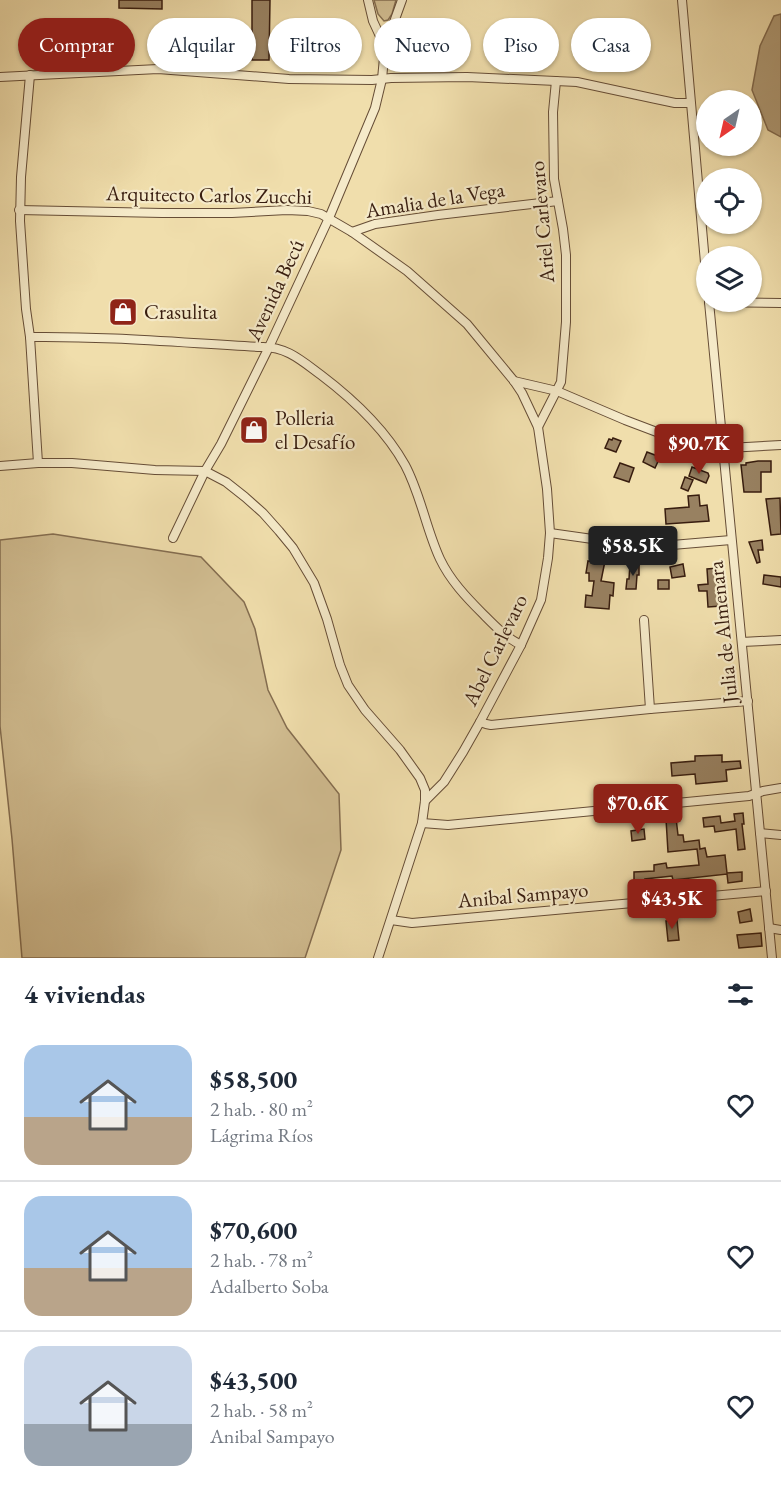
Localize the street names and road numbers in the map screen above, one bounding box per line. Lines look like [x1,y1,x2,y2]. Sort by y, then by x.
street label: Ariel Carlevaro [523,160,560,285]
street label: Amalia de la Vega [362,175,507,224]
street label: Arquitecto Carlos Zucchi [105,179,312,210]
street label: Avenida Becú [239,235,310,346]
street label: Julia de Almenara [702,559,744,707]
street label: Abel Carlevaro [455,589,533,711]
street label: Anibal Sampayo [456,875,589,914]

